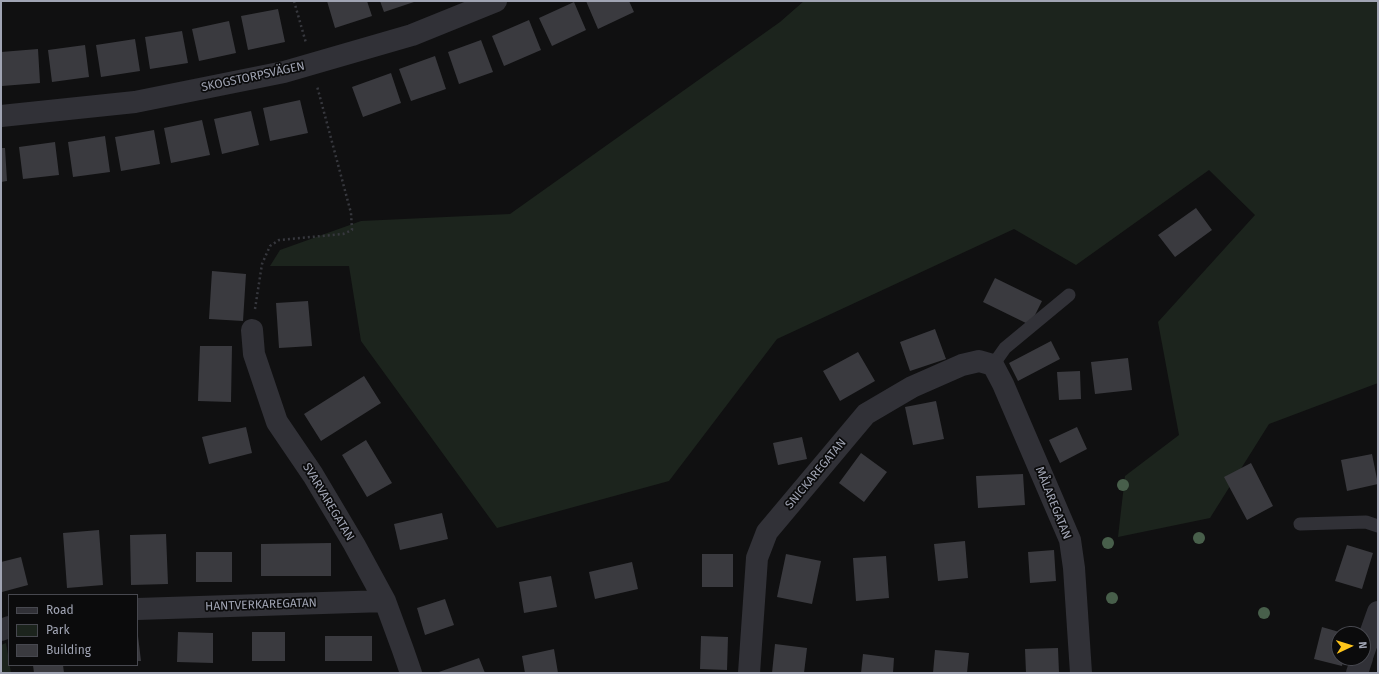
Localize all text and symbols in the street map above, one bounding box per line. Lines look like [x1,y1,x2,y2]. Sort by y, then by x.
street label: SKOGSTORPSVÄGEN [200,59,306,95]
street label: SNICKAREGATAN [783,436,849,512]
street label: SVARVAREGATAN [299,460,357,544]
street label: MÅLAREGATAN [1032,465,1074,541]
legend [8,594,138,666]
street label: HANTVERKAREGATAN [205,596,317,614]
text: Road [46,603,74,617]
text: Park [46,623,70,637]
north arrow [1331,626,1371,666]
text: N [1356,641,1369,649]
text: Building [46,643,91,657]

